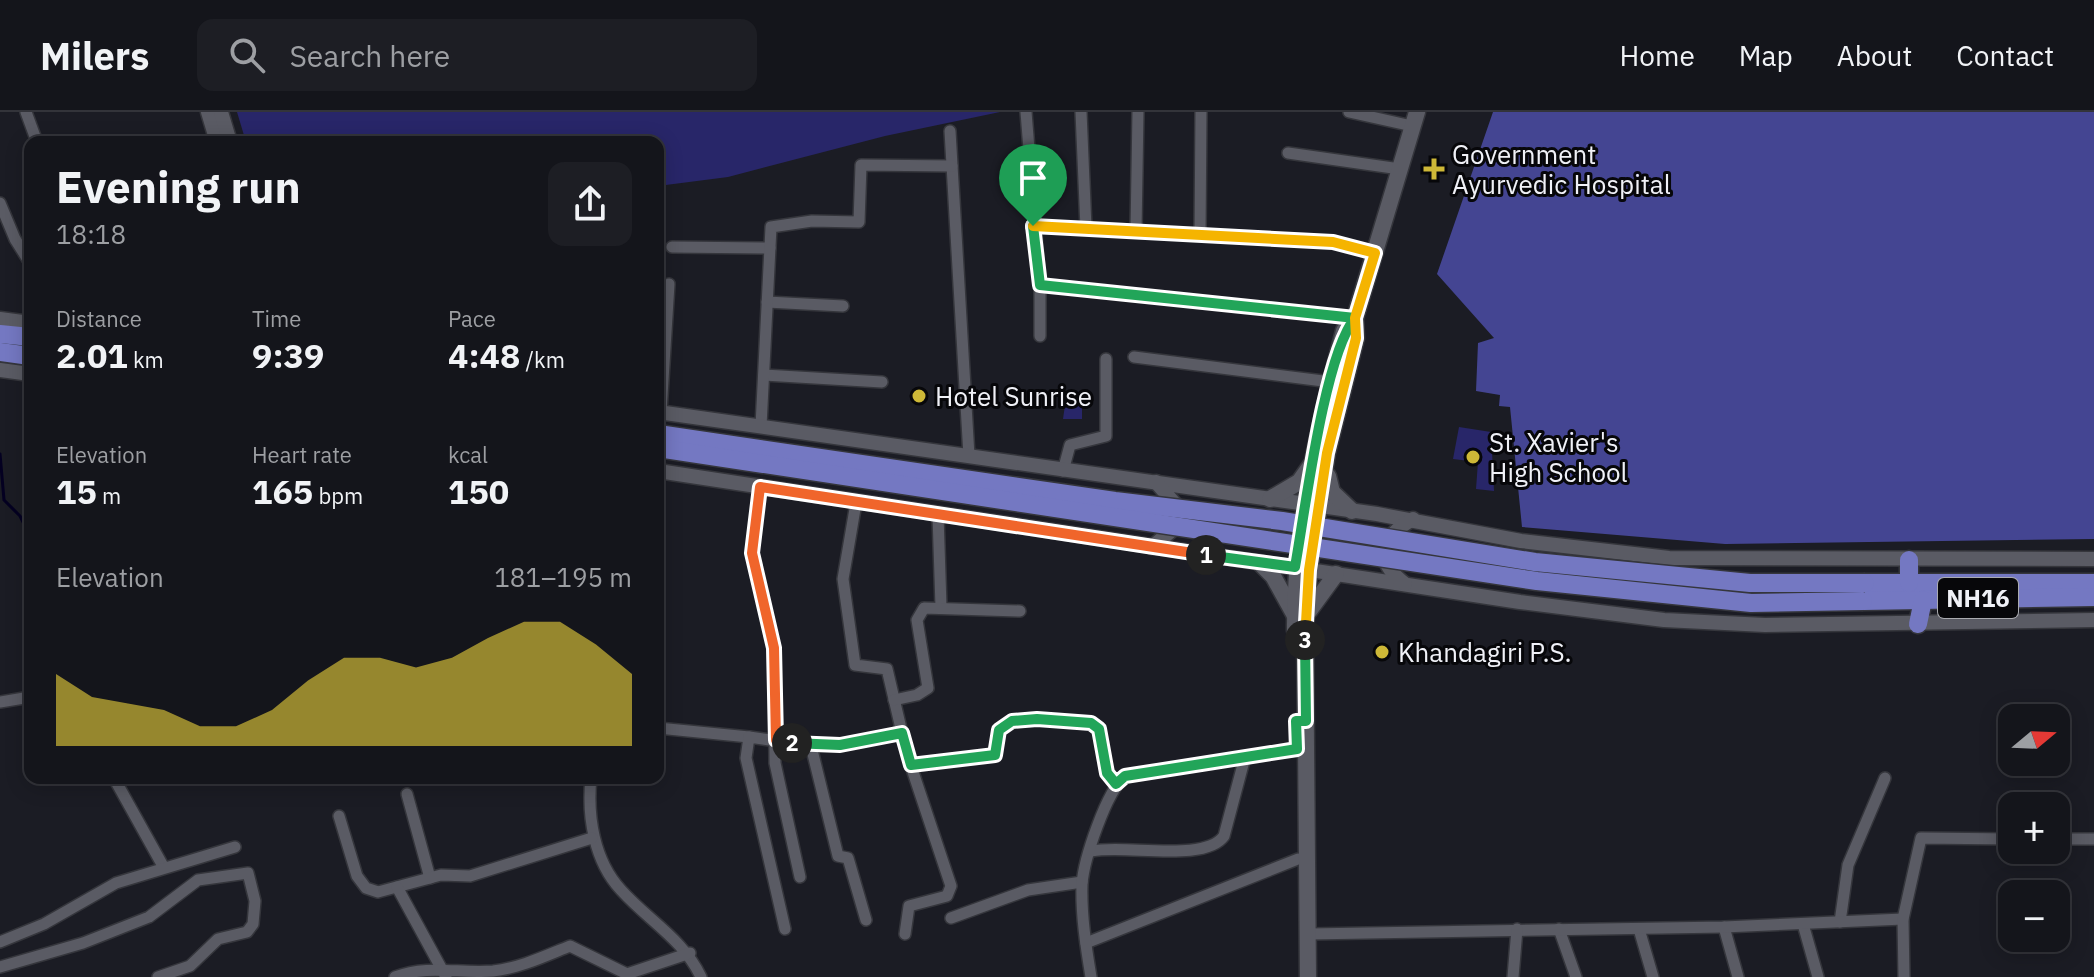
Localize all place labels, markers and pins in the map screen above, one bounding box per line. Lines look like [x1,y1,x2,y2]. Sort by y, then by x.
place label: Government Ayurvedic Hospital [1452,137,1671,201]
pin [999,144,1067,226]
marker: Government Ayurvedic Hospital [1423,158,1445,180]
place label: Hotel Sunrise [935,379,1092,413]
marker: Hotel Sunrise [910,387,928,405]
place label: St. Xavier's High School [1489,425,1628,489]
marker: St. Xavier's High School [1464,448,1482,466]
pin: 1 [1186,535,1226,575]
pin: 3 [1285,620,1325,660]
place label: Khandagiri P.S. [1398,635,1572,669]
marker: Khandagiri P.S. [1373,643,1391,661]
pin: 2 [772,723,812,763]

